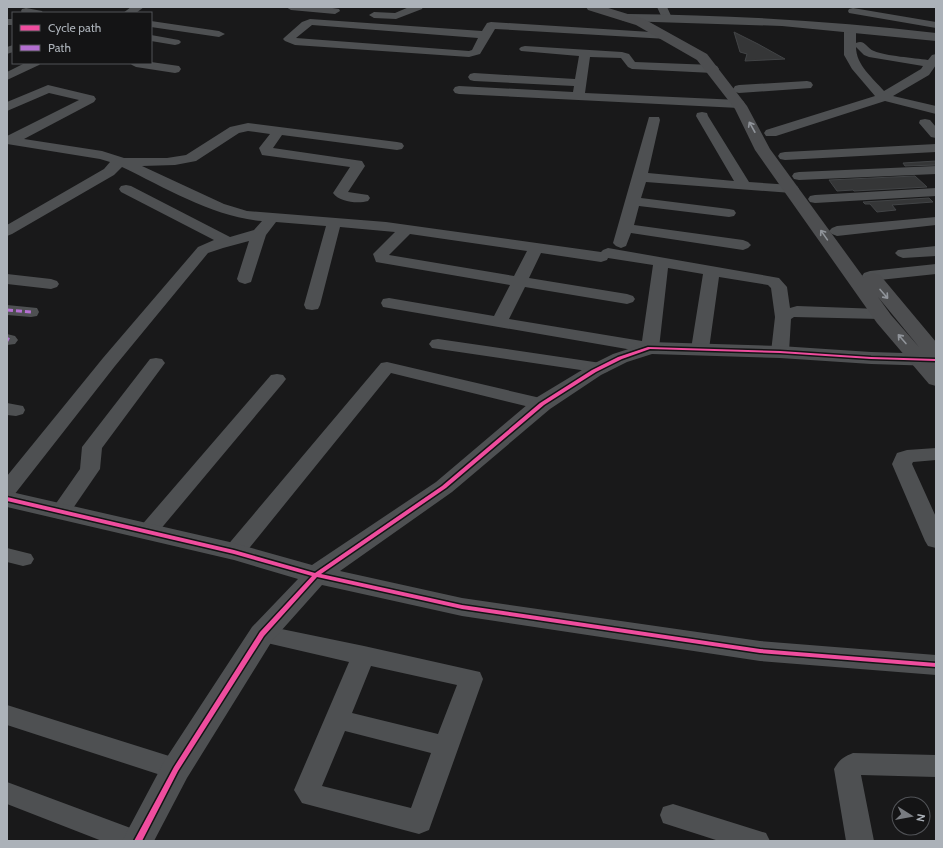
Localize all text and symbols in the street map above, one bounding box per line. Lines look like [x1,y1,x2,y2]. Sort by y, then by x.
legend [12,12,152,64]
text: Cycle path [48,20,101,35]
text: Path [48,40,71,55]
one-way arrow [748,122,756,134]
one-way arrow [820,230,828,241]
one-way arrow [879,288,888,299]
one-way arrow [898,335,907,345]
north arrow [891,796,931,836]
text: N [913,813,928,823]

